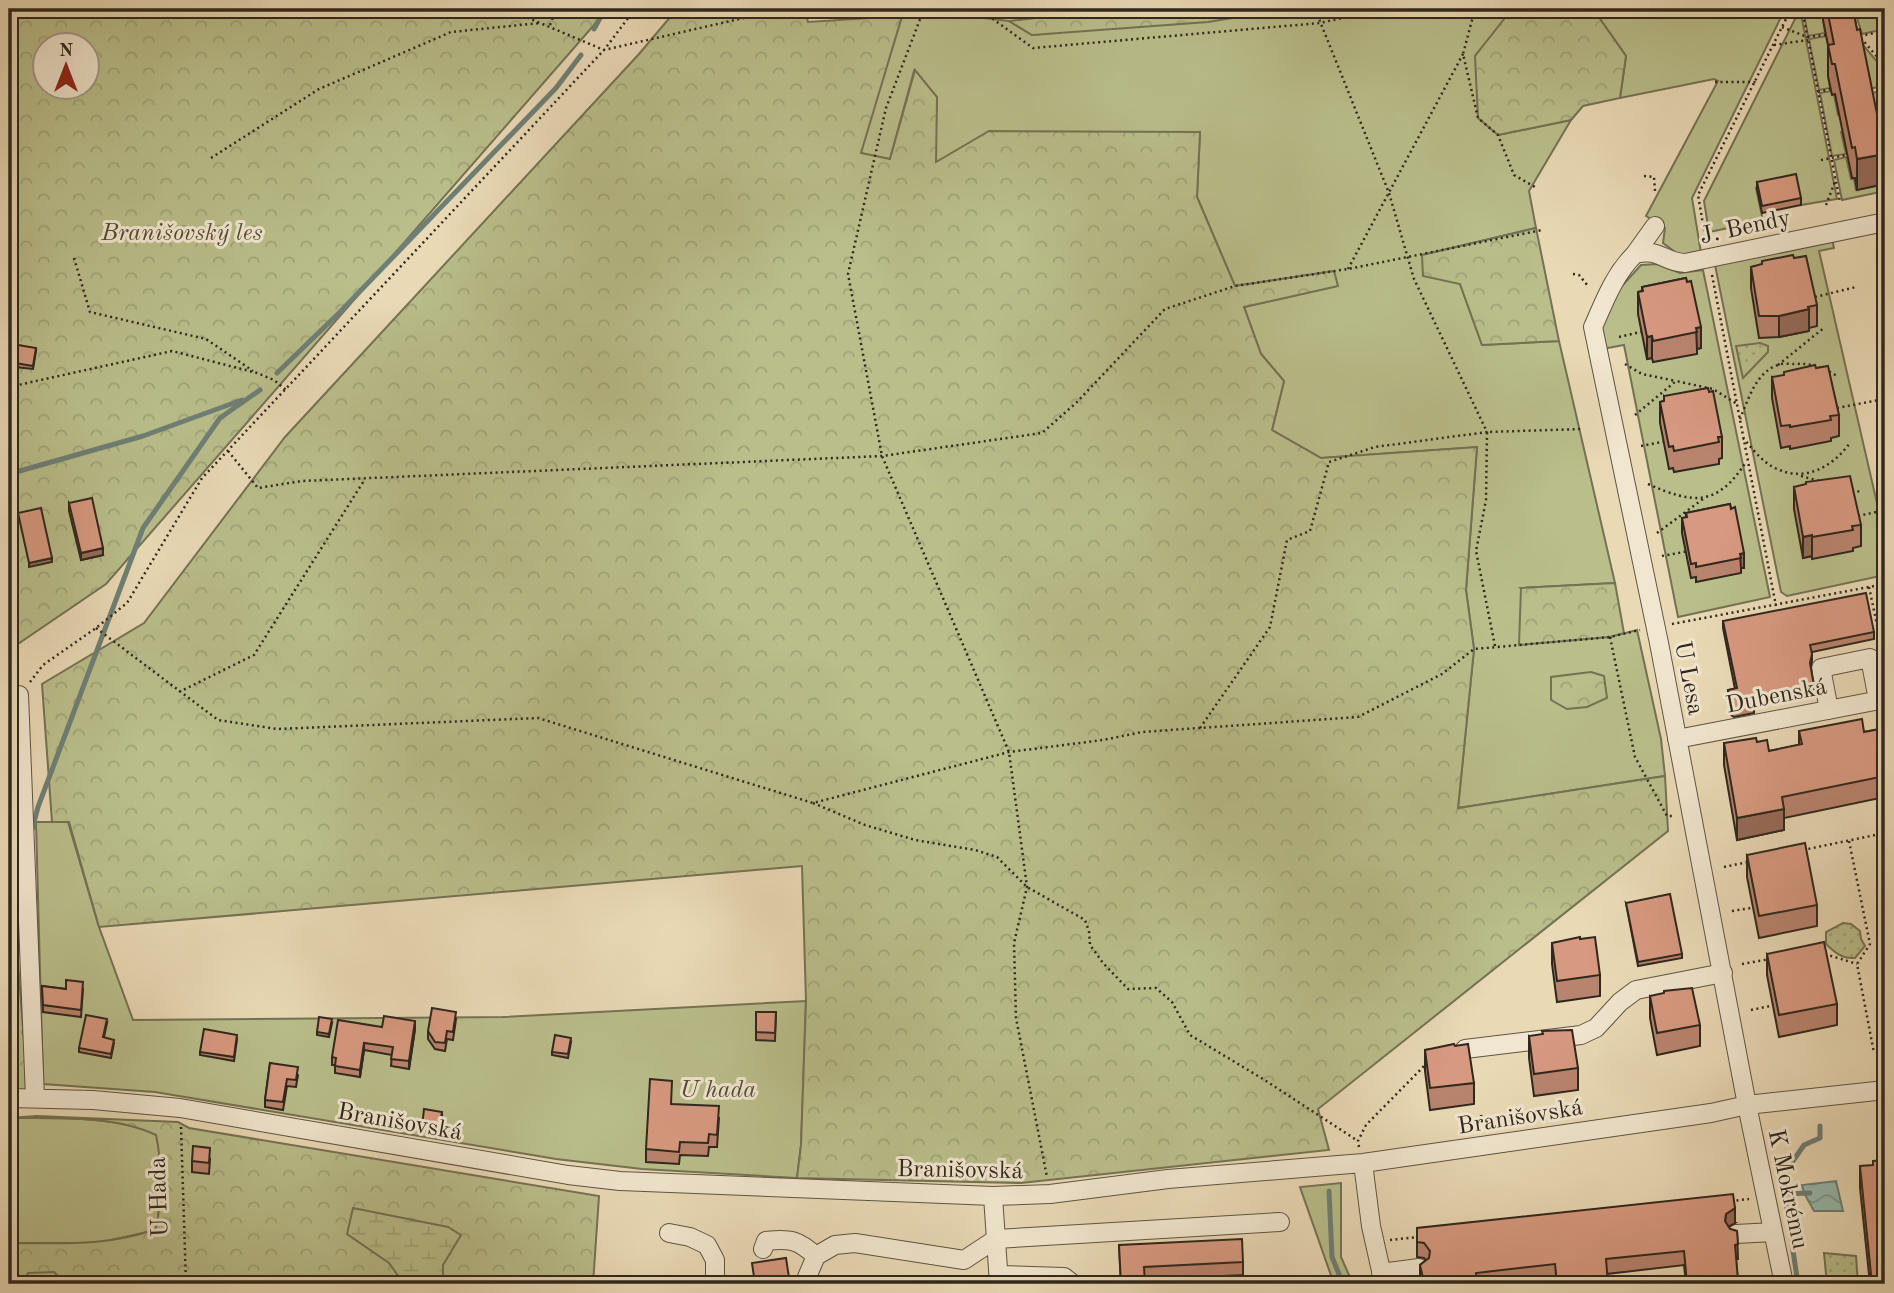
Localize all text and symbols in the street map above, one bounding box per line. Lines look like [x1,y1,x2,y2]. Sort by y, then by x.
north arrow [32,32,102,102]
text: N [59,42,74,61]
street label: J. Bendy [1698,207,1793,249]
park label: Branišovský les [100,222,263,246]
street label: U Lesa [1669,639,1707,718]
street label: Dubenská [1724,675,1829,719]
park label: U hada [680,1079,756,1103]
street label: Branišovská [1456,1096,1585,1140]
street label: Branišovská [335,1100,464,1146]
street label: K Mokrému [1763,1127,1812,1252]
street label: U Hada [147,1156,173,1238]
street label: Branišovská [897,1158,1024,1184]

